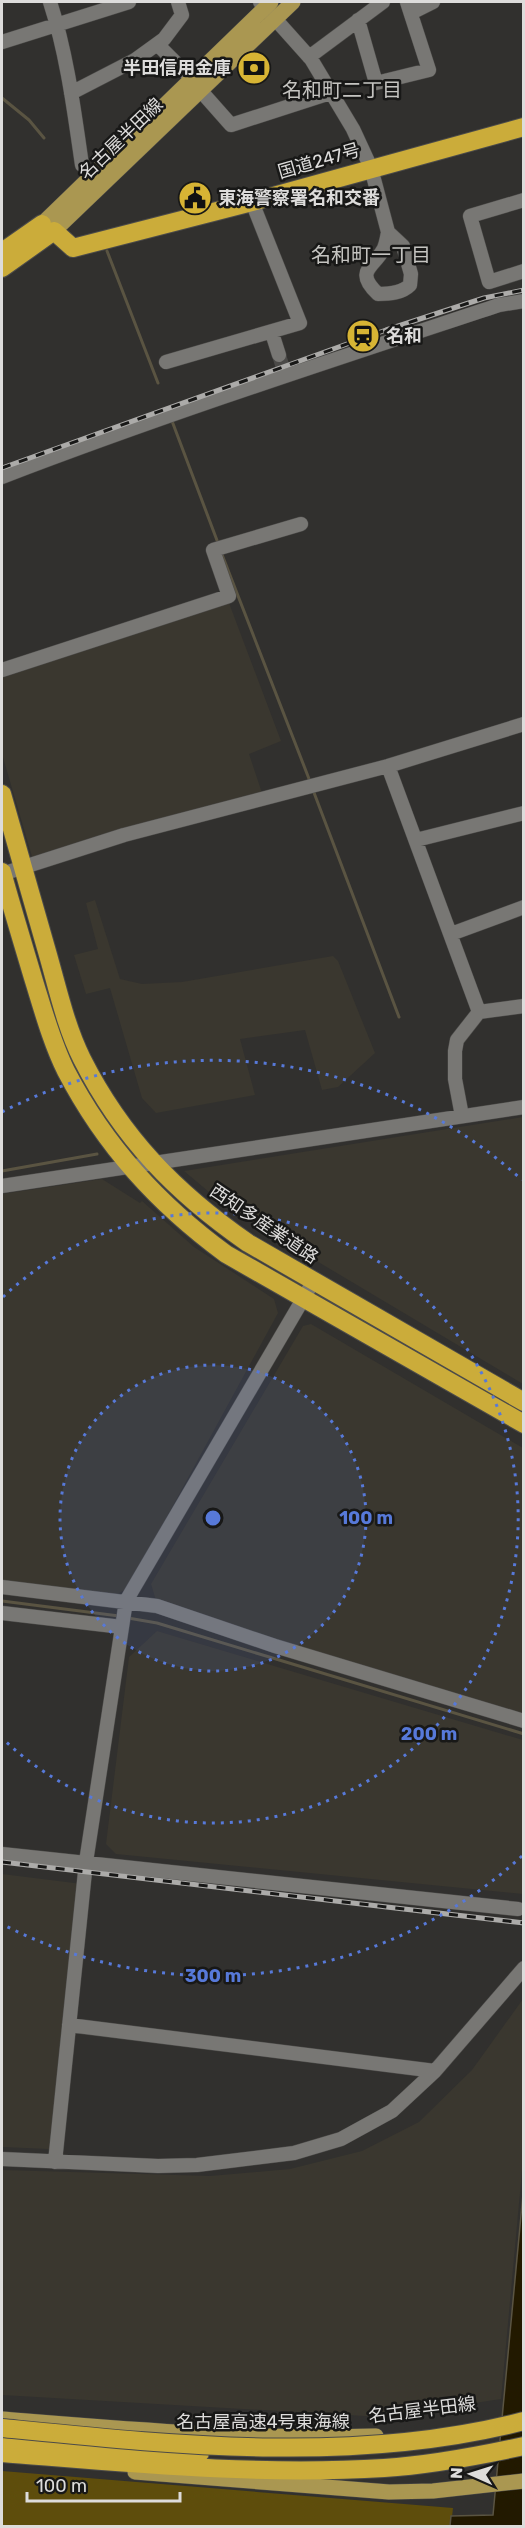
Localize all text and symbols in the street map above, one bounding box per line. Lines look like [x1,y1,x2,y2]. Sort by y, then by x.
bank icon: 半田信用金庫 [236,50,272,86]
place label: 半田信用金庫 [123,57,231,79]
district label: 名和町二丁目 [282,78,402,102]
street label: 名古屋半田線 [75,94,167,184]
street label: 国道247号 [275,139,363,183]
public building icon: 東海警察署名和交番 [177,180,213,216]
place label: 東海警察署名和交番 [218,187,380,209]
district label: 名和町一丁目 [311,243,431,267]
station icon: 名和 [345,318,381,354]
place label: 名和 [386,325,422,347]
street label: 西知多産業道路 [206,1180,322,1268]
text: 100 m [339,1507,393,1529]
centre of rings [203,1508,223,1528]
text: 200 m [401,1723,457,1745]
text: 300 m [185,1965,241,1987]
street label: 名古屋半田線 [367,2393,477,2427]
street label: 名古屋高速4号東海線 [176,2411,350,2433]
north arrow [441,2444,501,2504]
scale bar [27,2465,180,2503]
text: N [447,2467,466,2479]
text: 100 m [36,2475,87,2497]

